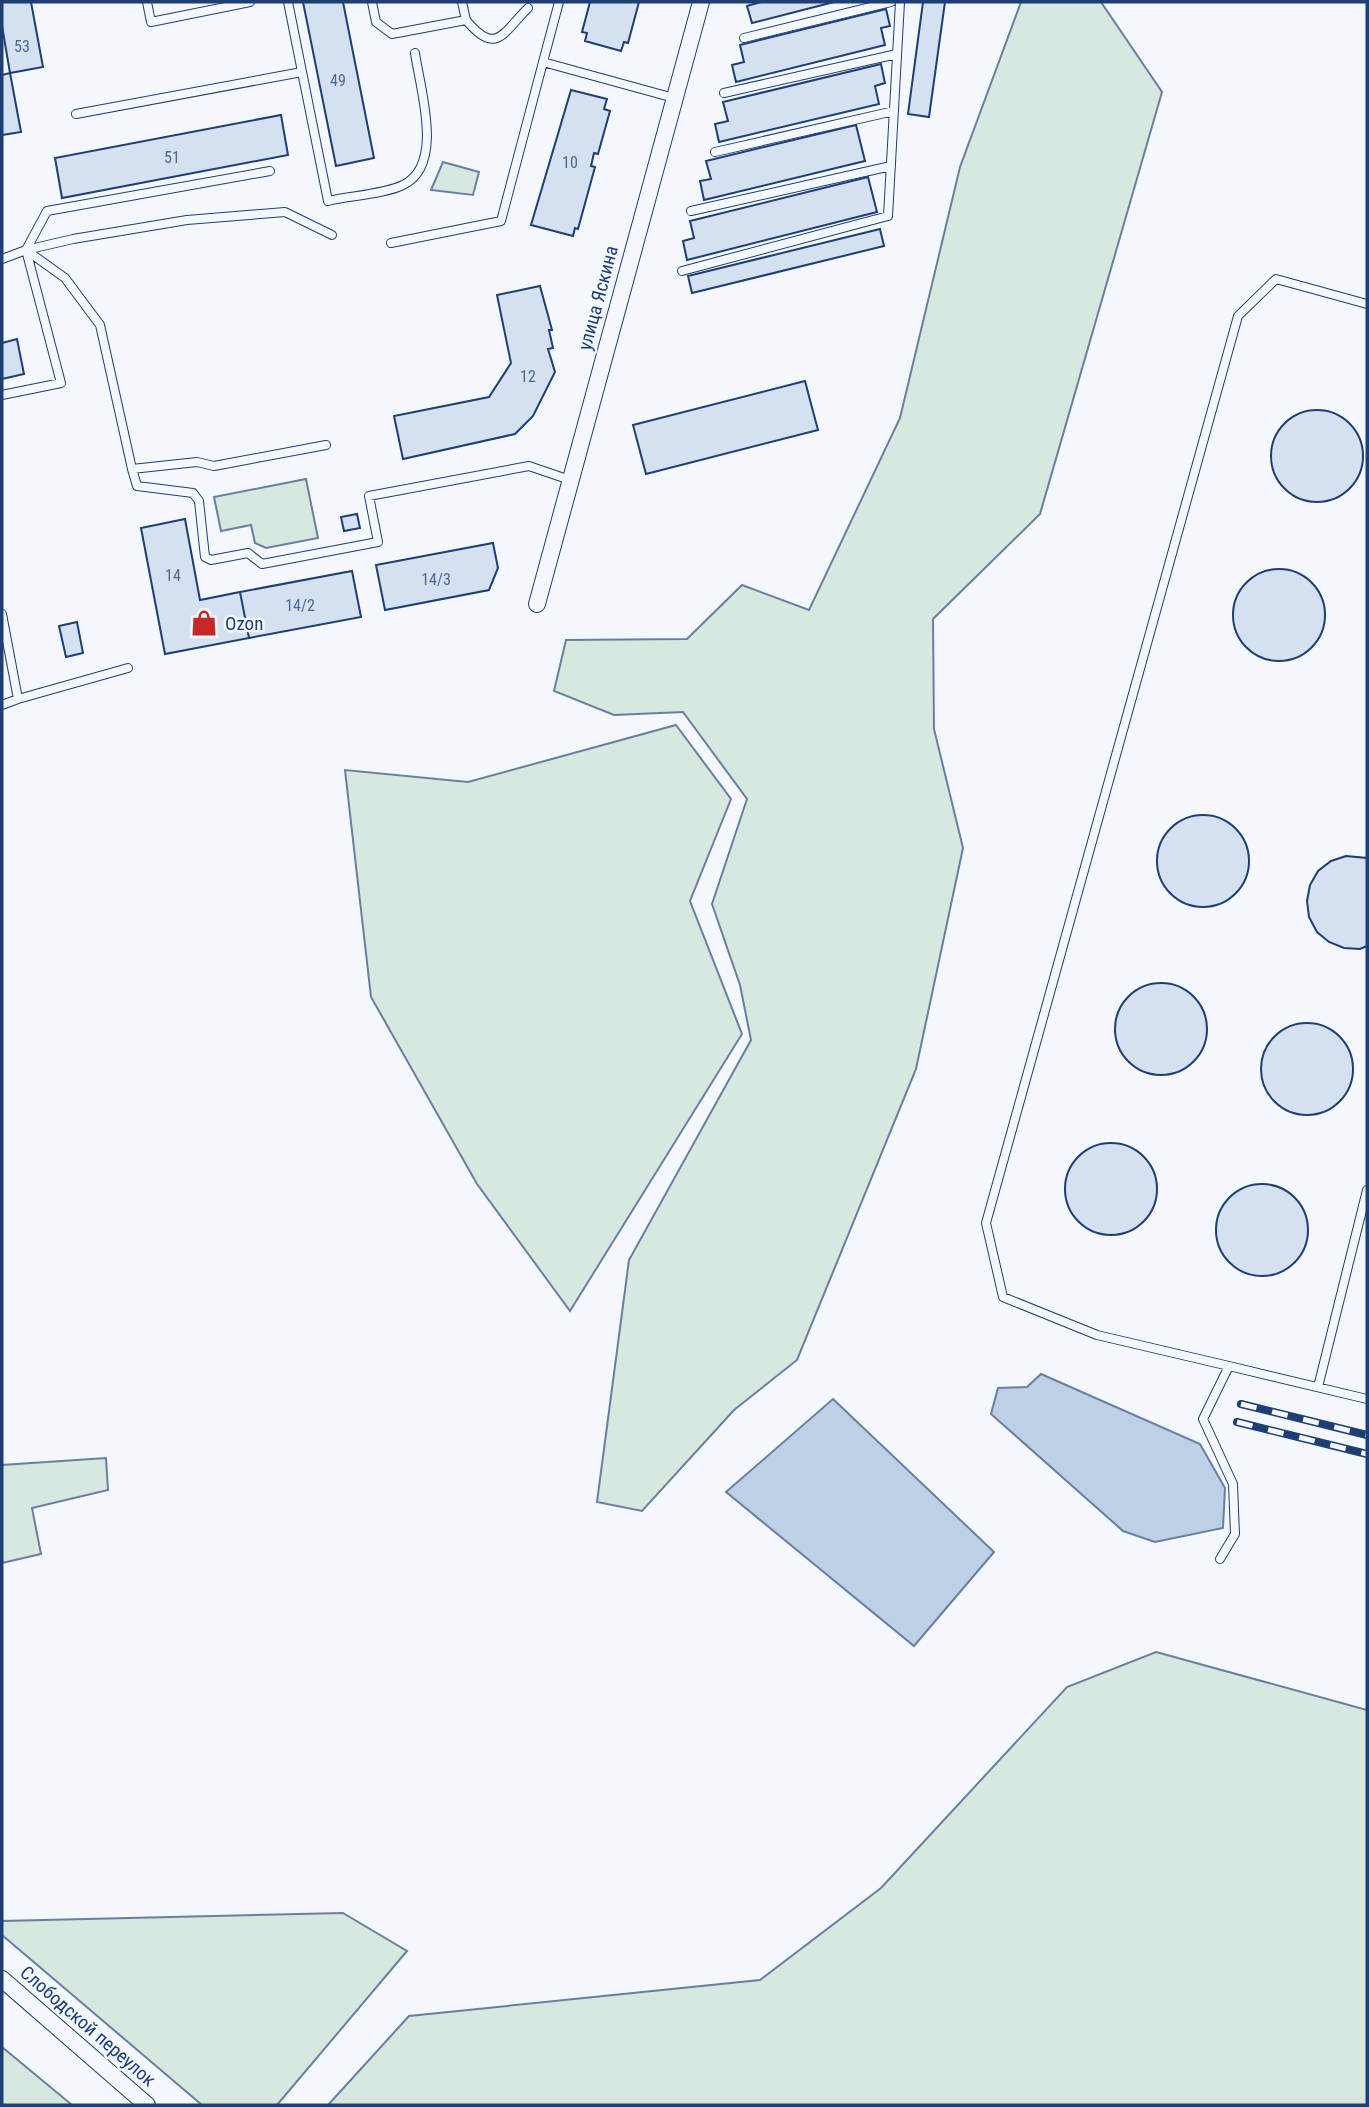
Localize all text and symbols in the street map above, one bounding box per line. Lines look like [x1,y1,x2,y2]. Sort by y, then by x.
house number: 53 [14,37,30,56]
house number: 49 [330,71,346,90]
house number: 51 [164,148,180,167]
house number: 10 [562,153,578,172]
street label: улица Яскина [573,243,623,353]
house number: 12 [520,367,536,386]
house number: 14 [165,566,181,585]
house number: 14/3 [421,570,451,589]
house number: 14/2 [285,596,315,615]
shop icon: Ozon [189,608,219,638]
place label: Ozon [225,612,263,635]
street label: Слободской переулок [15,1961,161,2091]

